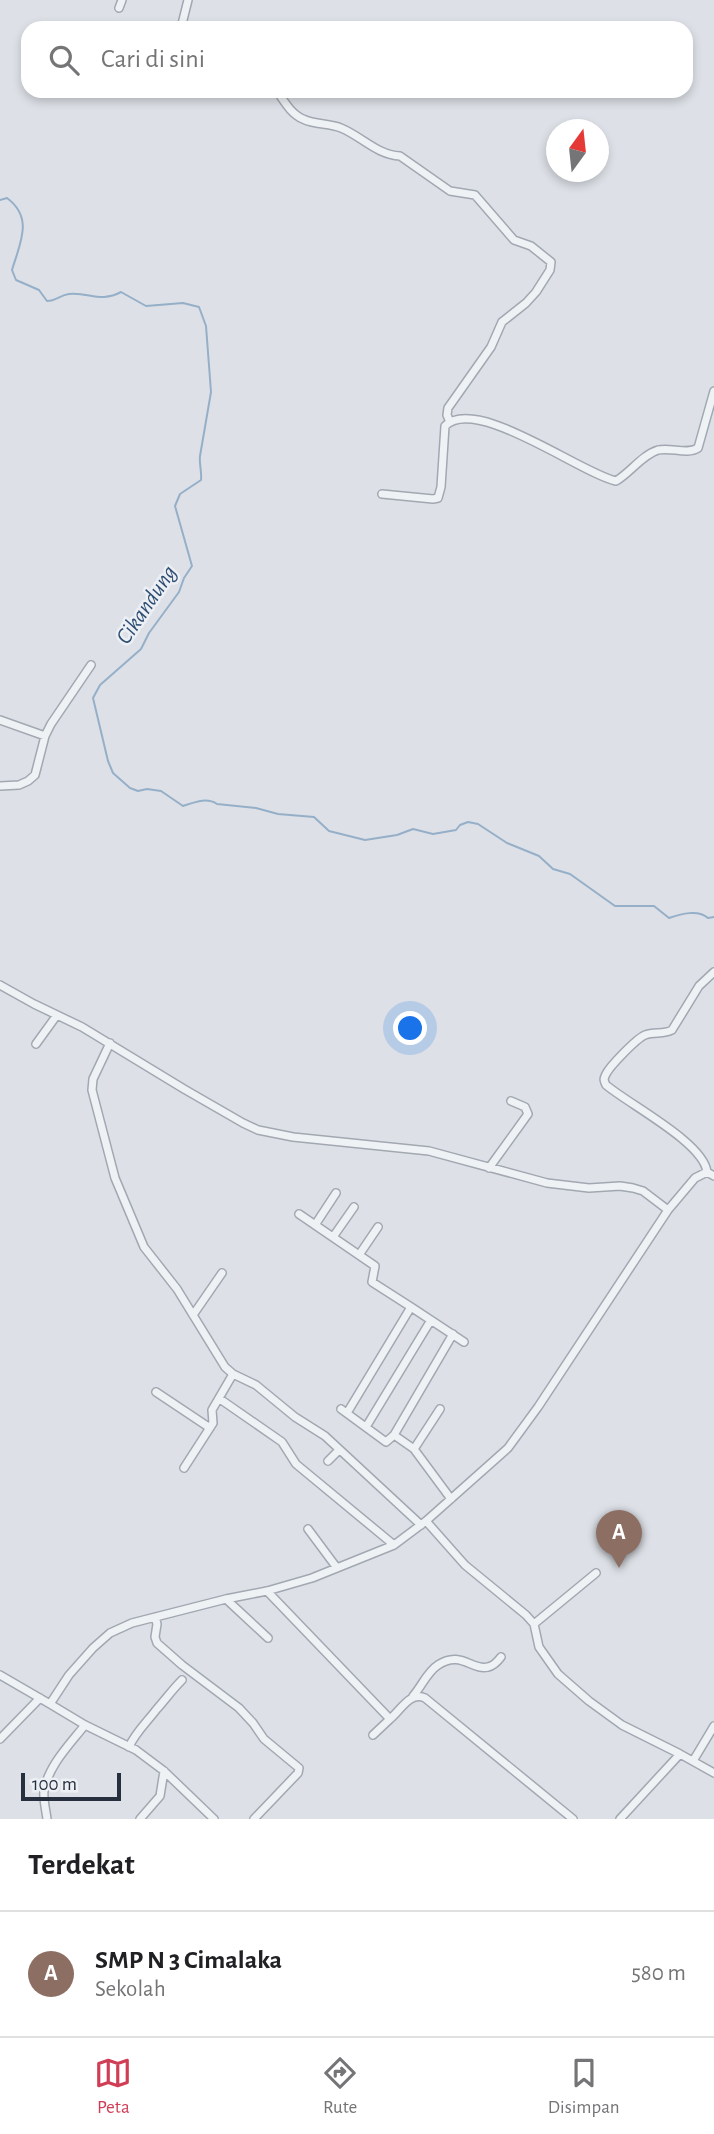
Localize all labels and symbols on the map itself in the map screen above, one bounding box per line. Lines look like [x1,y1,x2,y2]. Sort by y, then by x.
north arrow [546,119,609,182]
water label: Cikandung [112,561,182,649]
your location [393,1011,427,1045]
pin: A [596,1510,642,1568]
scale bar [21,1770,121,1802]

